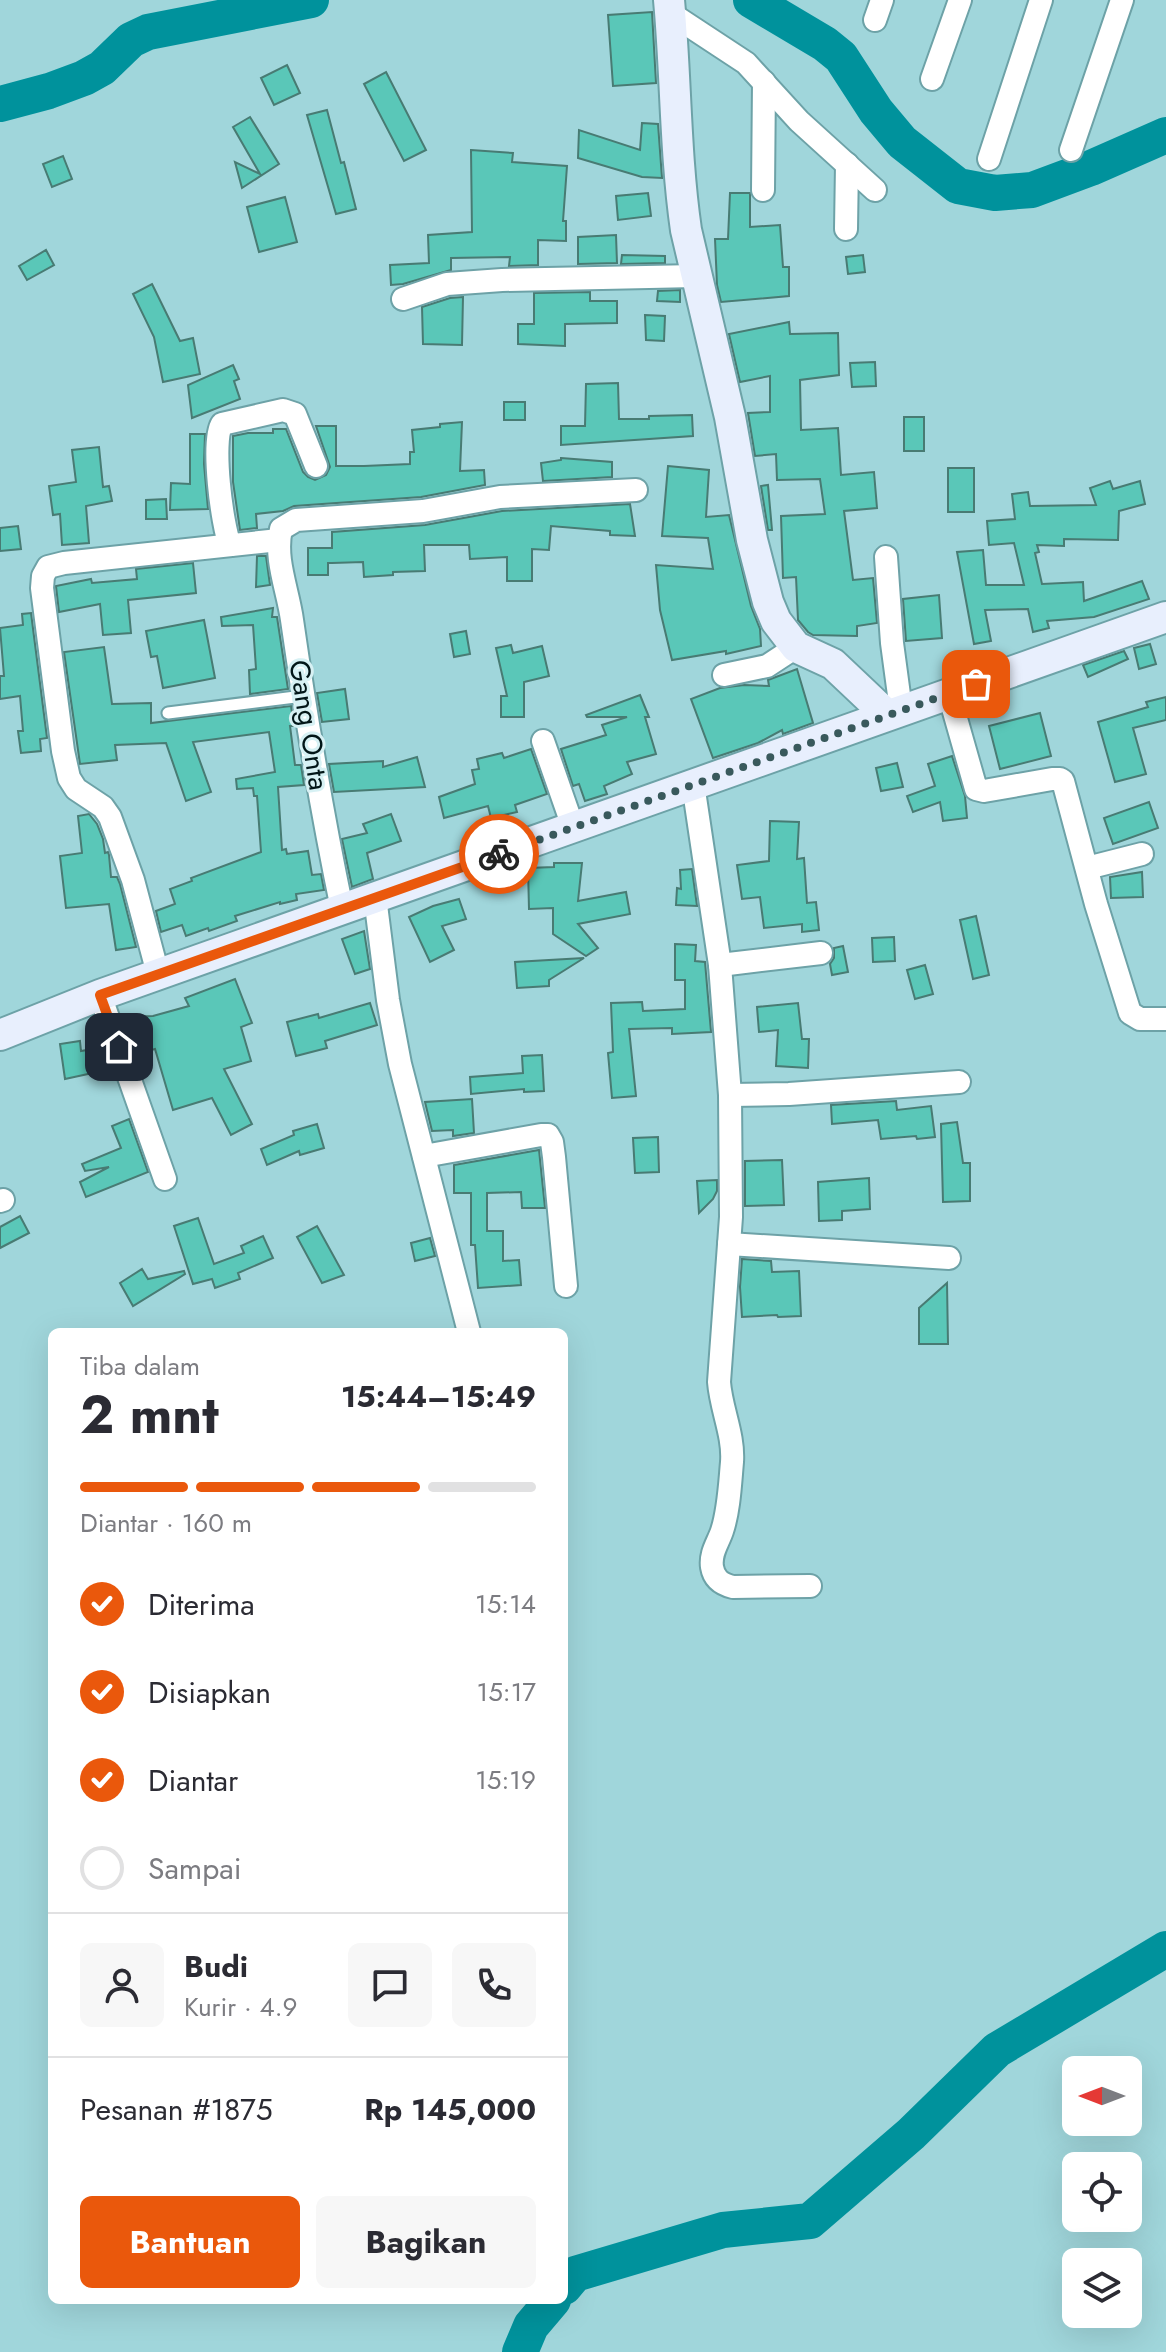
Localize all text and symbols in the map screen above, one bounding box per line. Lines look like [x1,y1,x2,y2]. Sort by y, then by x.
pin [942,650,1010,718]
street label: Gang Onta [278,657,340,793]
icon: bag [954,662,998,706]
courier [459,814,539,894]
icon: bike [477,832,521,876]
pin [85,1013,153,1081]
icon: home [97,1025,141,1069]
text: Tiba dalam [80,1347,200,1385]
text: 15:44–15:49 [341,1375,536,1418]
text: 2 mnt [80,1377,219,1453]
text: Diantar · 160 m [80,1504,252,1542]
icon: check [80,1582,124,1626]
text: Diterima [148,1583,255,1626]
text: 15:14 [475,1585,536,1623]
icon: check [80,1670,124,1714]
text: Disiapkan [148,1671,271,1714]
text: 15:17 [476,1673,536,1711]
icon: check [80,1758,124,1802]
text: Diantar [148,1759,238,1802]
text: 15:19 [475,1761,536,1799]
text: Sampai [148,1847,242,1890]
button: person [80,1943,164,2027]
button: chat [348,1943,432,2027]
button: phone [452,1943,536,2027]
text: Budi [184,1945,248,1988]
text: Kurir · 4.9 [184,1988,298,2026]
north arrow [1062,2056,1142,2136]
map controls [1062,2056,1142,2328]
text: Pesanan #1875 [80,2088,273,2131]
text: Rp 145,000 [364,2088,536,2131]
button: locate [1062,2152,1142,2232]
button: Bantuan [80,2196,300,2288]
button: Bagikan [316,2196,536,2288]
button: layers [1062,2248,1142,2328]

